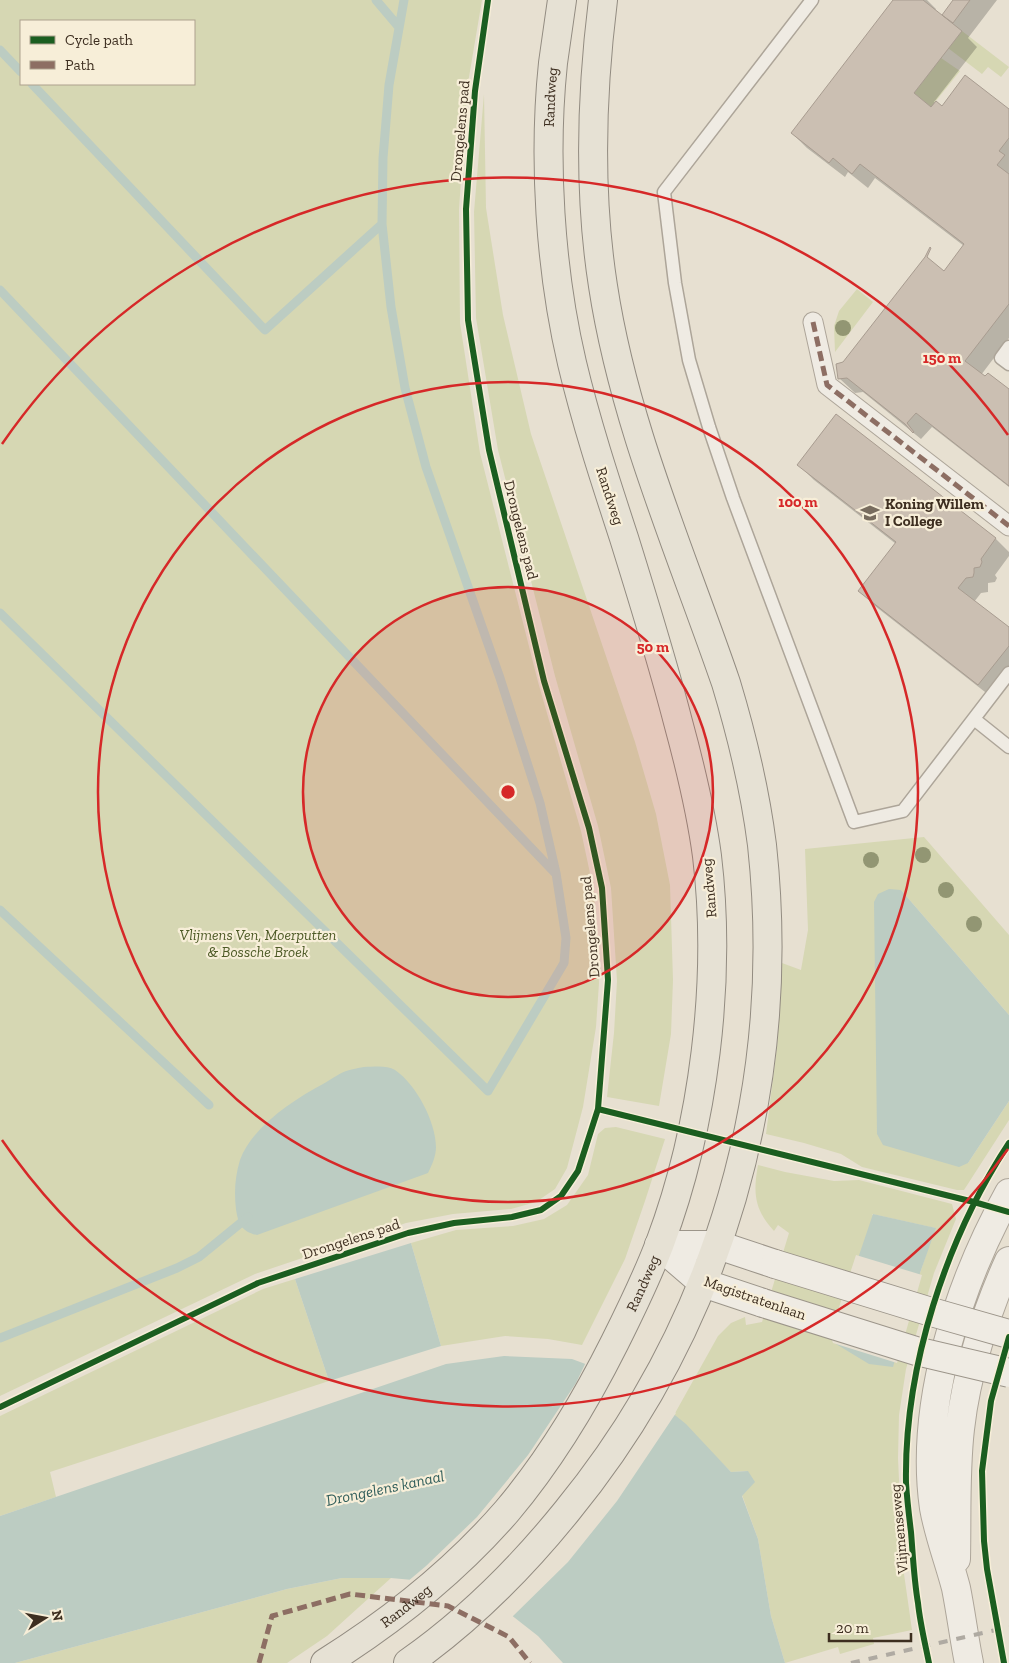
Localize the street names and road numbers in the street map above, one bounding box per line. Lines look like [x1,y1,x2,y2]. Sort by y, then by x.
street label: Randweg [540,67,562,127]
street label: Drongelens pad [447,79,473,182]
street label: Randweg [592,465,628,527]
street label: Drongelens pad [500,478,542,582]
street label: Randweg [697,857,721,919]
street label: Drongelens pad [577,875,603,978]
street label: Drongelens pad [300,1214,403,1263]
street label: Randweg [622,1252,663,1314]
street label: Magistratenlaan [702,1272,809,1324]
street label: Vlijmenseweg [886,1483,912,1576]
street label: Randweg [377,1580,435,1632]

